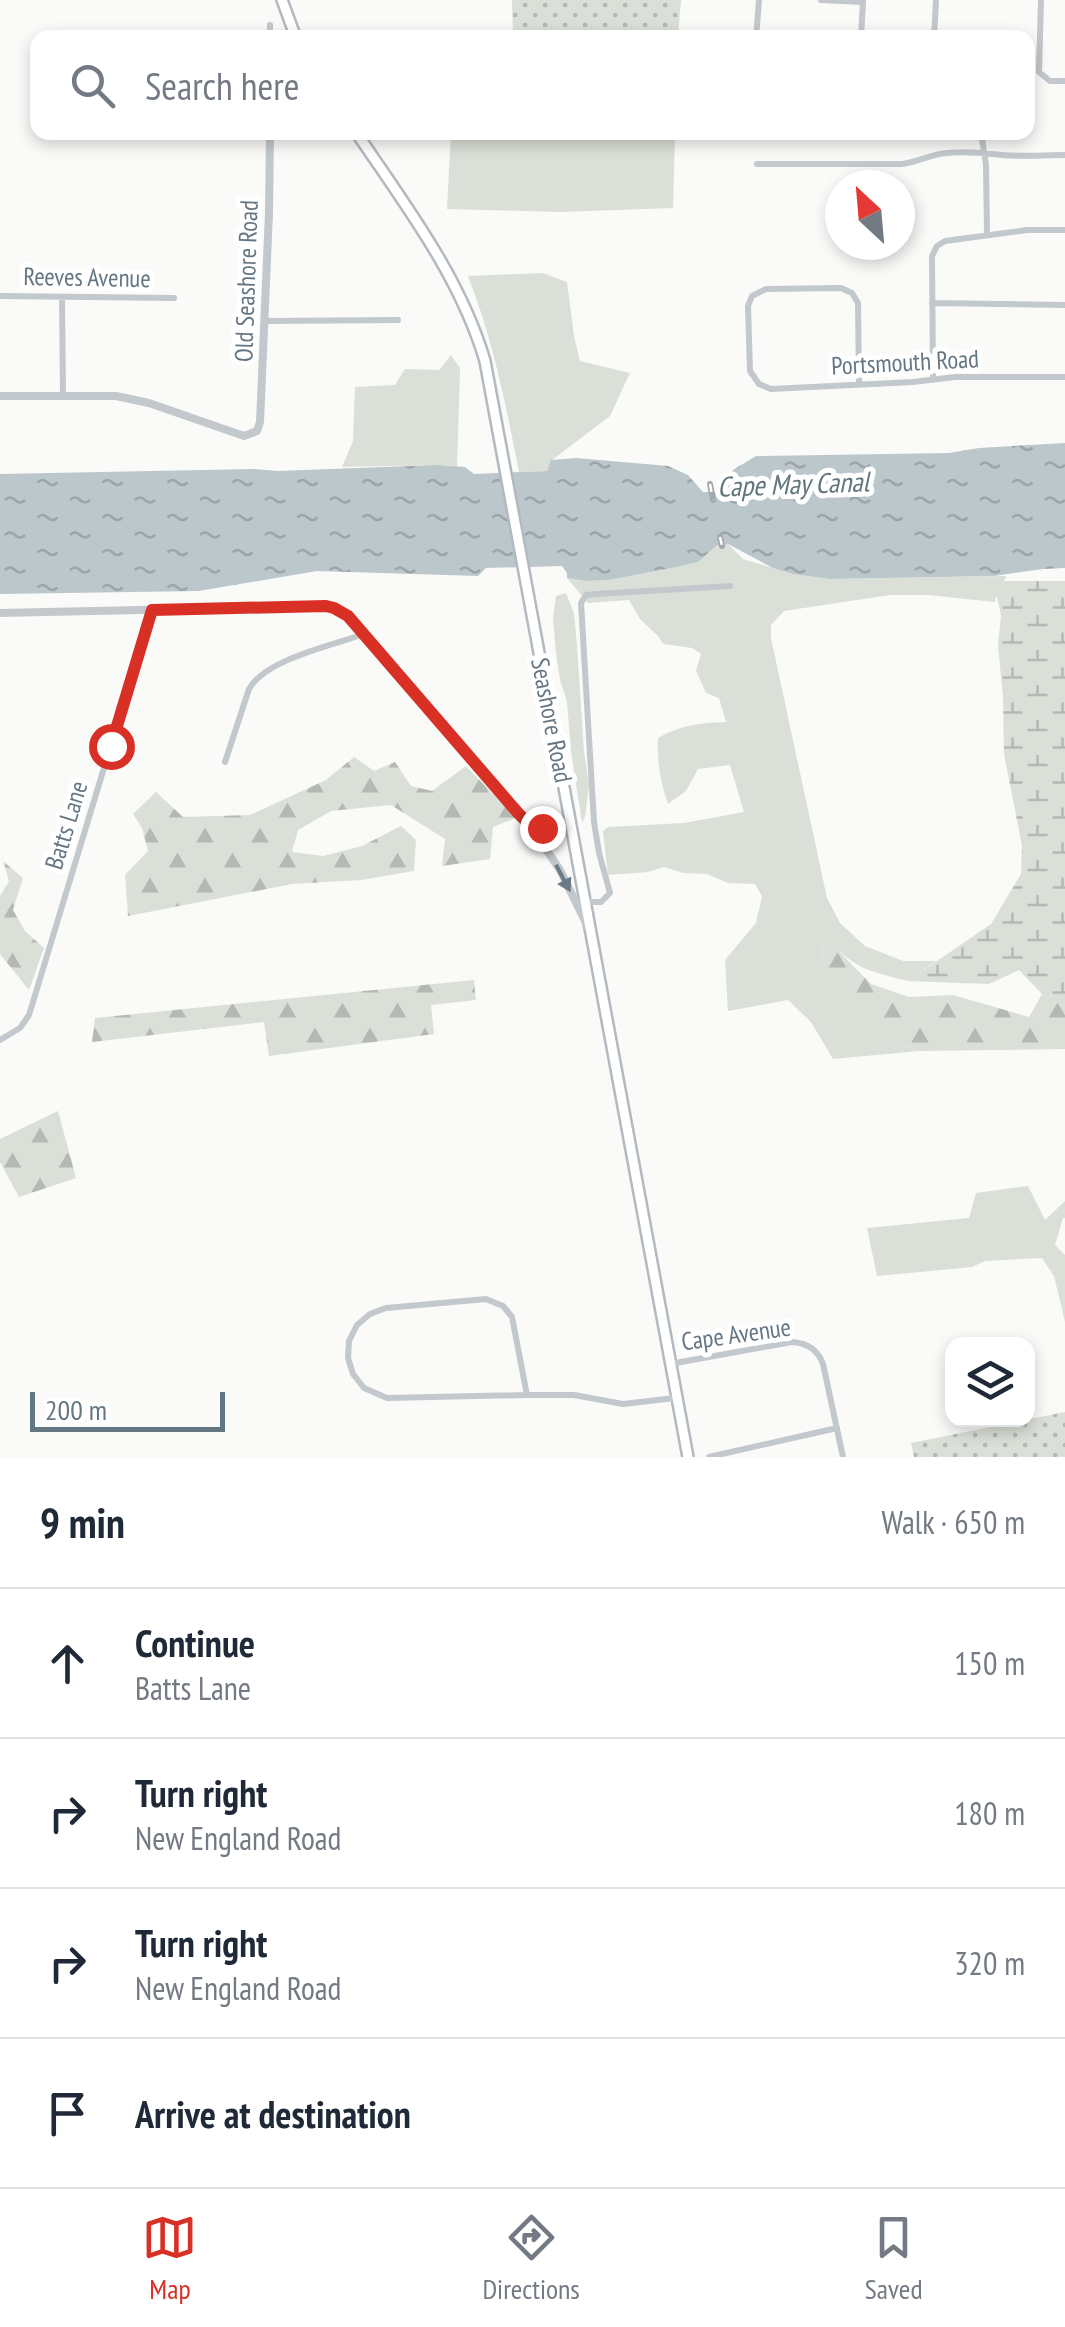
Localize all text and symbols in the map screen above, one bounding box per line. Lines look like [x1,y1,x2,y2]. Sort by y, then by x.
search box [30,30,1035,140]
icon: search [65,58,120,113]
text: Search here [145,61,299,110]
north arrow [825,170,915,260]
street label: Old Seashore Road [227,199,265,363]
street label: Reeves Avenue [23,260,151,294]
street label: Portsmouth Road [830,342,980,382]
water label: Cape May Canal [717,462,872,505]
street label: Seashore Road [524,655,580,785]
route start [89,724,135,770]
street label: Batts Lane [37,777,95,873]
route end [520,806,566,852]
one-way arrow [554,863,571,892]
street label: Cape Avenue [679,1310,793,1358]
map controls [945,1337,1035,1427]
button: layers [945,1337,1035,1427]
scale bar [30,1387,225,1432]
text: 200 m [45,1391,107,1428]
text: 9 min [40,1495,125,1550]
text: Walk · 650 m [881,1501,1025,1543]
text: Continue [135,1618,255,1667]
icon: ahead [40,1636,95,1691]
text: 150 m [954,1642,1025,1684]
text: Batts Lane [135,1667,251,1709]
text: Turn right [135,1768,267,1817]
icon: right [40,1786,95,1841]
text: 180 m [954,1792,1025,1834]
text: New England Road [135,1817,341,1859]
text: Turn right [135,1918,267,1967]
icon: right [40,1936,95,1991]
text: 320 m [954,1942,1025,1984]
text: New England Road [135,1967,341,2009]
icon: arrive [40,2086,95,2141]
text: Arrive at destination [135,2089,411,2138]
tab: Map [142,2210,197,2307]
tab: Directions [482,2210,580,2307]
tab: Saved [865,2210,923,2307]

